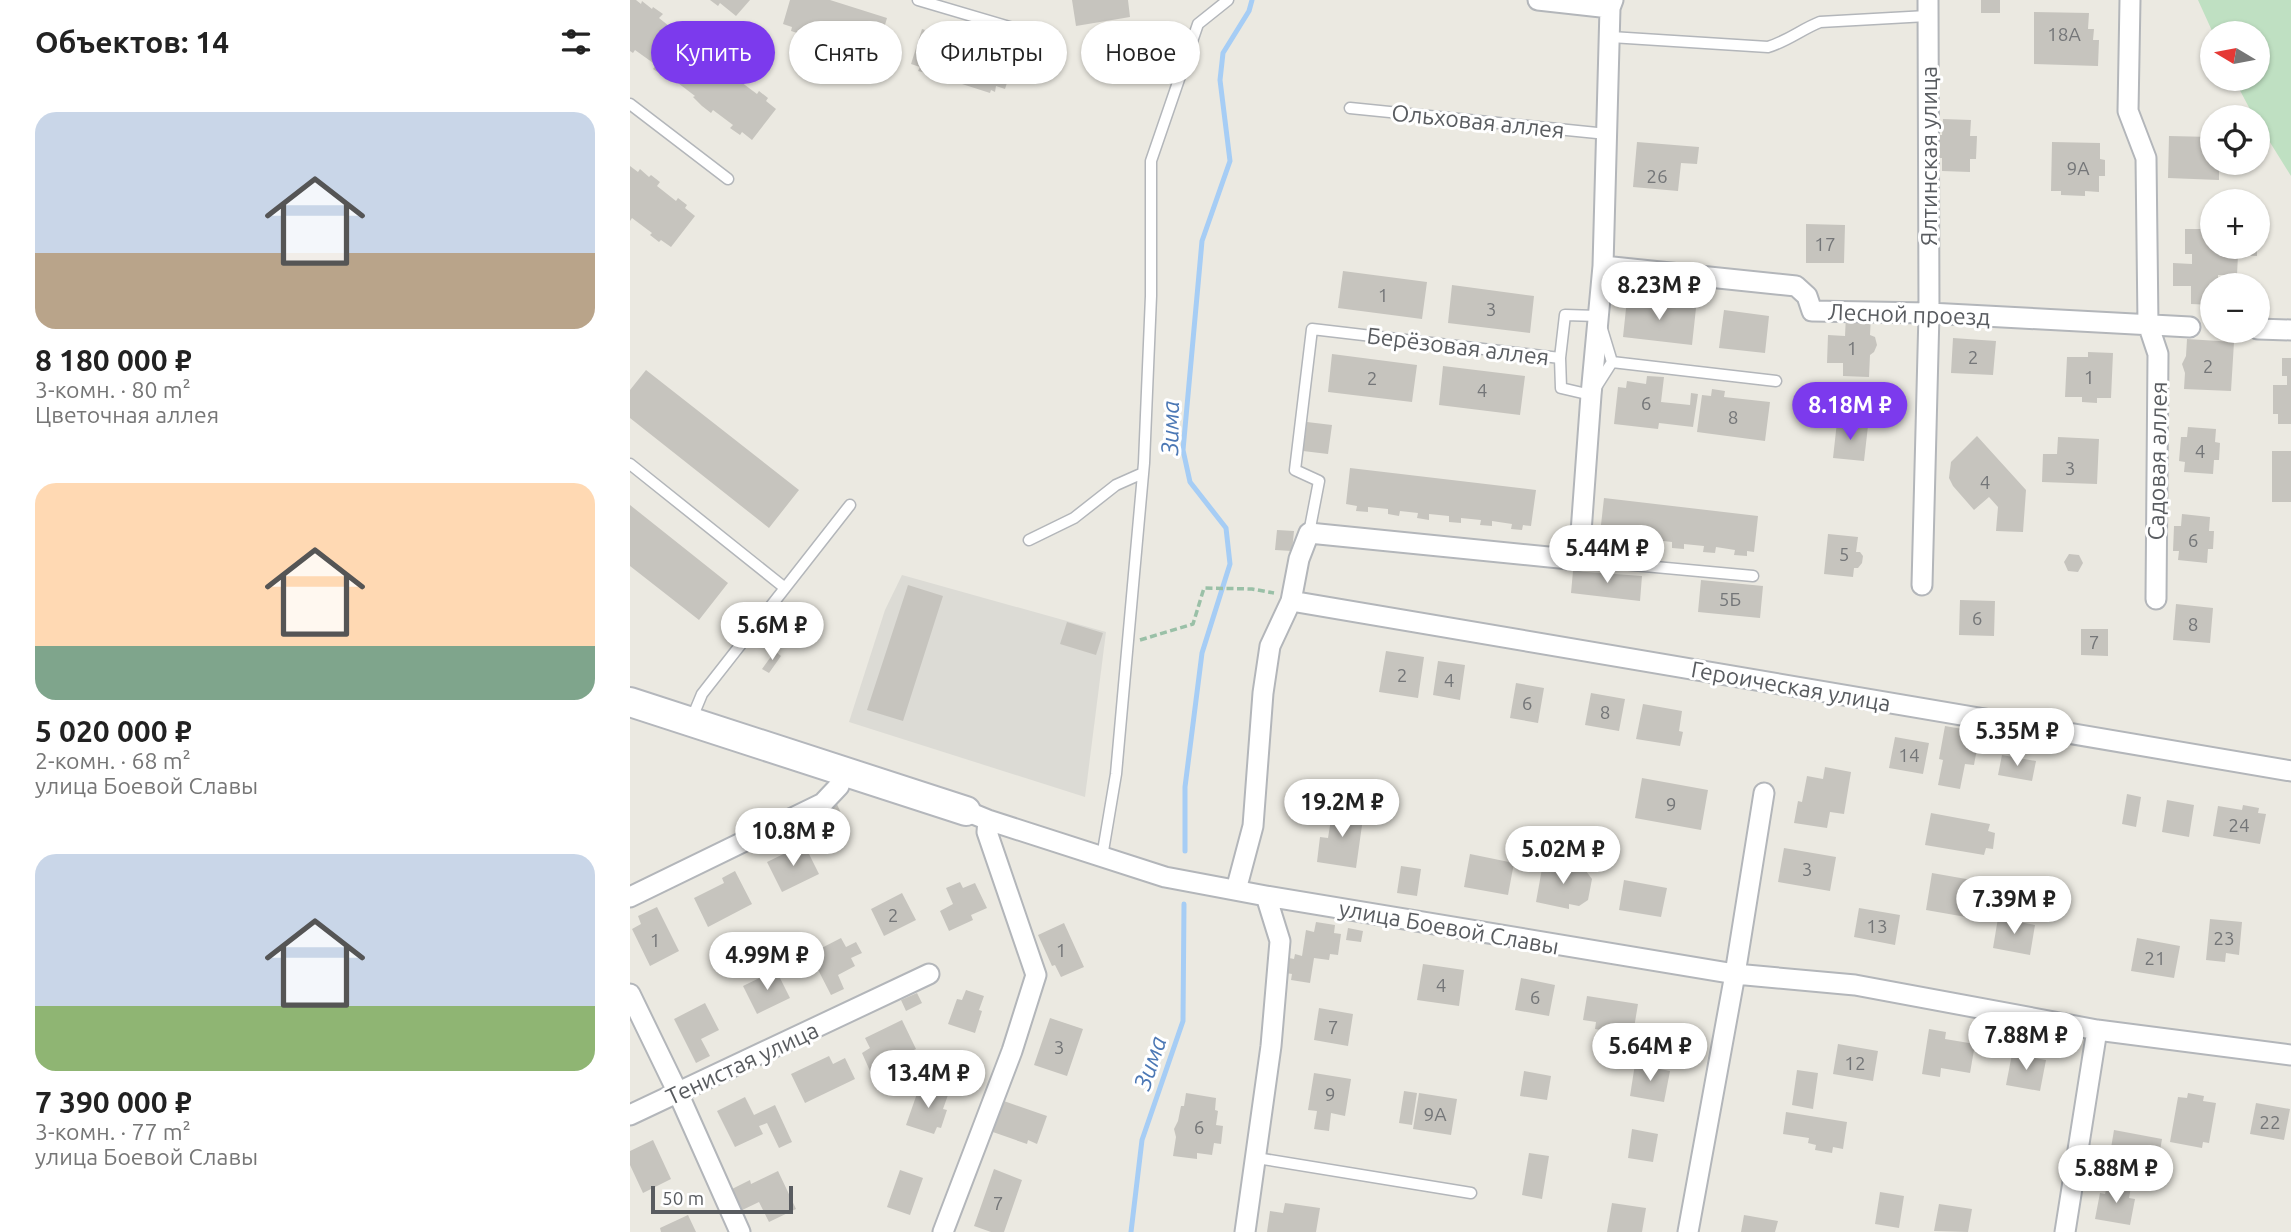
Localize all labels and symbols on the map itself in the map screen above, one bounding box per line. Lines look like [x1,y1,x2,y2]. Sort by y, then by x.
north arrow [2200,21,2270,91]
house number: 18А [2047,23,2082,45]
street label: Ялтинская улица [1916,66,1941,246]
street label: Ольховая аллея [1390,99,1566,143]
house number: 9А [2066,157,2090,179]
house number: 26 [1646,165,1668,187]
house number: 17 [1814,233,1836,255]
pin: 8.23M ₽ [1594,262,1724,322]
house number: 1 [1378,284,1388,306]
house number: 3 [1486,298,1496,320]
street label: Лесной проезд [1827,299,1991,329]
street label: Берёзовая аллея [1365,322,1551,370]
house number: 1 [1847,337,1857,359]
house number: 2 [1968,346,1978,368]
house number: 2 [2203,355,2213,377]
house number: 1 [2084,366,2094,388]
house number: 2 [1367,367,1377,389]
house number: 4 [1477,379,1487,401]
street label: Садовая аллея [2143,381,2171,541]
pin: 8.18M ₽ [1785,382,1915,442]
house number: 6 [1641,392,1651,414]
water label: Зима [1156,400,1184,457]
house number: 8 [1728,406,1738,428]
house number: 4 [2195,440,2205,462]
house number: 3 [2065,457,2075,479]
house number: 4 [1980,471,1990,493]
pin: 5.44M ₽ [1542,526,1672,585]
house number: 6 [2188,529,2198,551]
house number: 5 [1839,543,1849,565]
house number: 5Б [1719,588,1741,610]
pin: 5.6M ₽ [715,602,829,662]
house number: 6 [1972,607,1982,629]
house number: 8 [2188,613,2198,635]
house number: 7 [2089,631,2099,653]
street label: Героическая улица [1689,656,1893,716]
house number: 2 [1397,664,1407,686]
house number: 4 [1444,669,1454,691]
house number: 6 [1522,692,1532,714]
house number: 8 [1600,701,1610,723]
pin: 5.35M ₽ [1952,708,2082,768]
house number: 14 [1898,744,1920,766]
pin: 19.2M ₽ [1277,780,1407,839]
house number: 9 [1666,793,1676,815]
pin: 10.8M ₽ [728,808,858,868]
house number: 24 [2228,814,2250,836]
pin: 5.02M ₽ [1498,826,1628,886]
house number: 3 [1802,858,1812,880]
pin: 7.39M ₽ [1949,876,2079,936]
street label: улица Боевой Славы [1337,895,1561,959]
house number: 2 [888,904,898,926]
house number: 13 [1866,915,1888,937]
house number: 23 [2213,927,2235,949]
house number: 1 [650,929,660,951]
pin: 4.99M ₽ [702,932,832,992]
house number: 1 [1056,939,1066,961]
house number: 21 [2144,947,2166,969]
house number: 4 [1436,974,1446,996]
house number: 6 [1530,986,1540,1008]
pin: 7.88M ₽ [1961,1012,2091,1072]
house number: 7 [1328,1016,1338,1038]
street label: Тенистая улица [662,1017,822,1109]
pin: 5.64M ₽ [1585,1024,1715,1083]
water label: Зима [1128,1033,1172,1094]
house number: 3 [1054,1036,1064,1058]
pin: 13.4M ₽ [863,1050,993,1110]
house number: 12 [1844,1052,1866,1074]
house number: 9 [1325,1083,1335,1105]
house number: 9А [1423,1103,1447,1125]
house number: 22 [2259,1111,2281,1133]
house number: 6 [1194,1116,1204,1138]
pin: 5.88M ₽ [2051,1146,2181,1205]
scale bar [651,1183,793,1215]
house number: 7 [993,1192,1003,1214]

